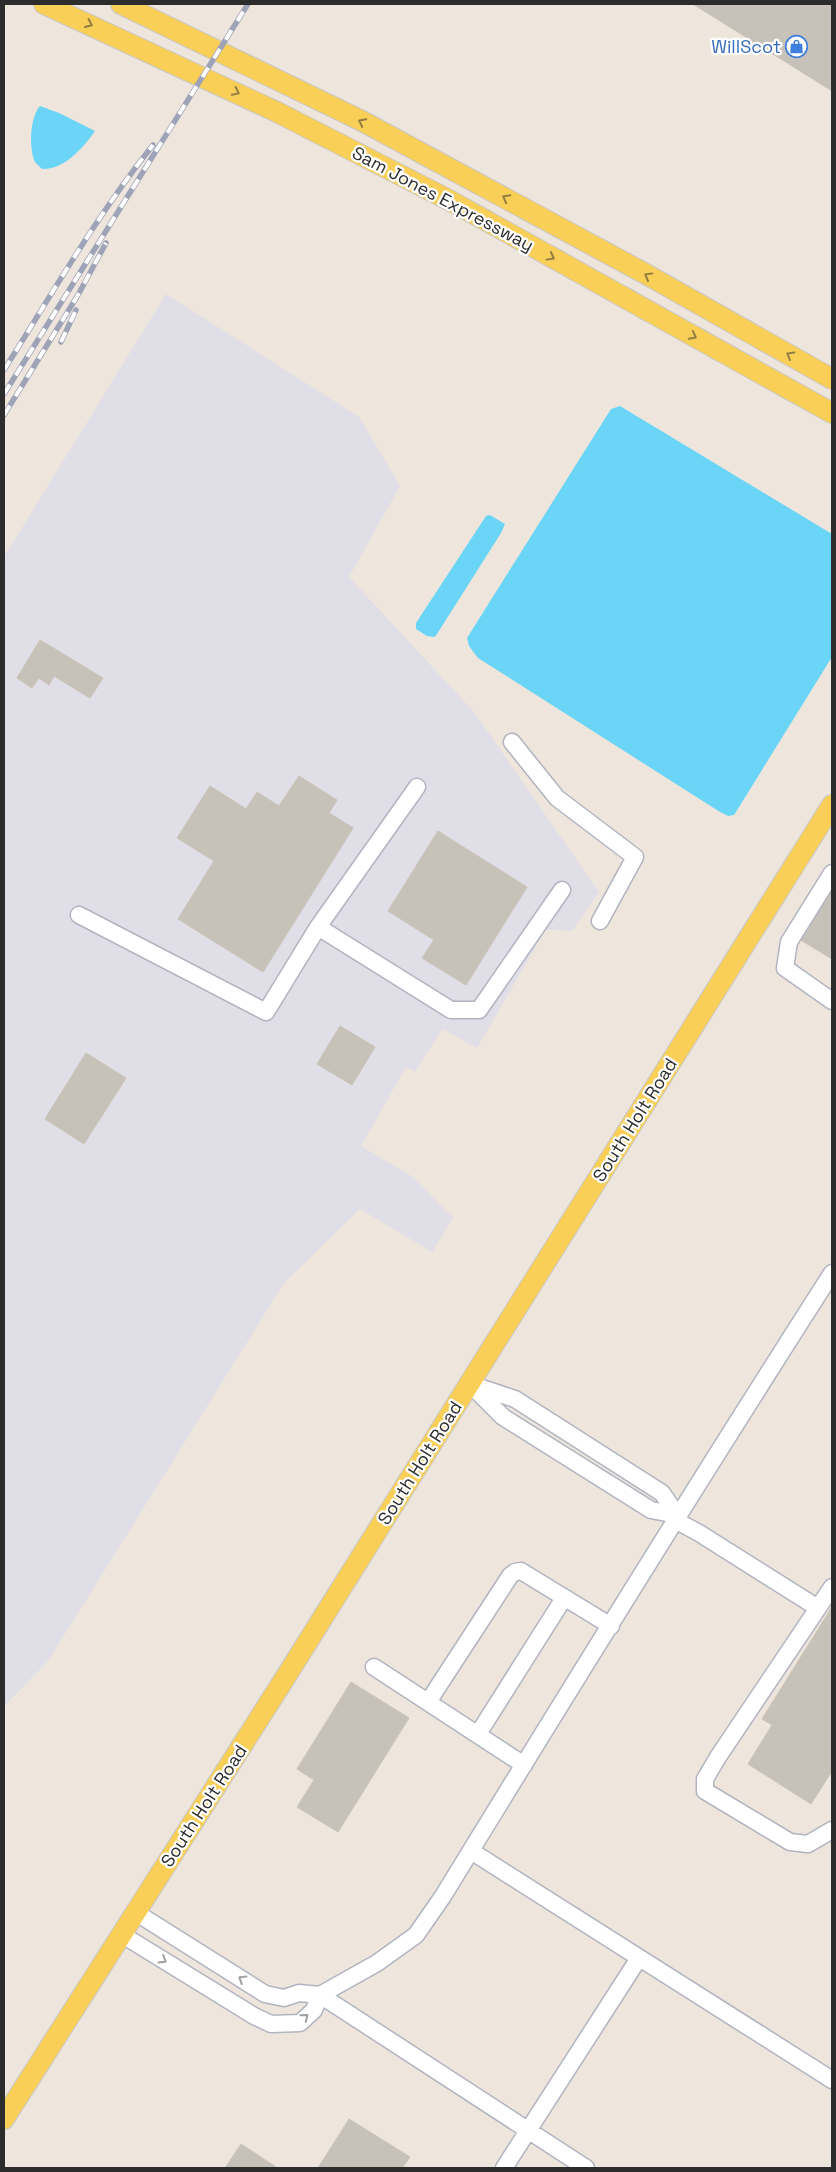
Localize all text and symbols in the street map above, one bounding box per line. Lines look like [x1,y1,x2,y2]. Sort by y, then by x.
one-way arrow [84,18,93,28]
place label: WillScot [711,35,781,58]
shop icon: WillScot [785,35,809,59]
one-way arrow [231,86,240,96]
one-way arrow [358,118,367,128]
street label: Sam Jones Expressway [348,141,538,256]
one-way arrow [502,194,511,204]
one-way arrow [546,250,555,260]
one-way arrow [645,272,654,282]
one-way arrow [687,330,696,340]
one-way arrow [786,352,795,362]
street label: South Holt Road [587,1054,682,1186]
street label: South Holt Road [372,1397,467,1529]
street label: South Holt Road [155,1740,252,1871]
one-way arrow [157,1953,166,1963]
one-way arrow [238,1976,247,1986]
one-way arrow [300,2014,309,2023]

